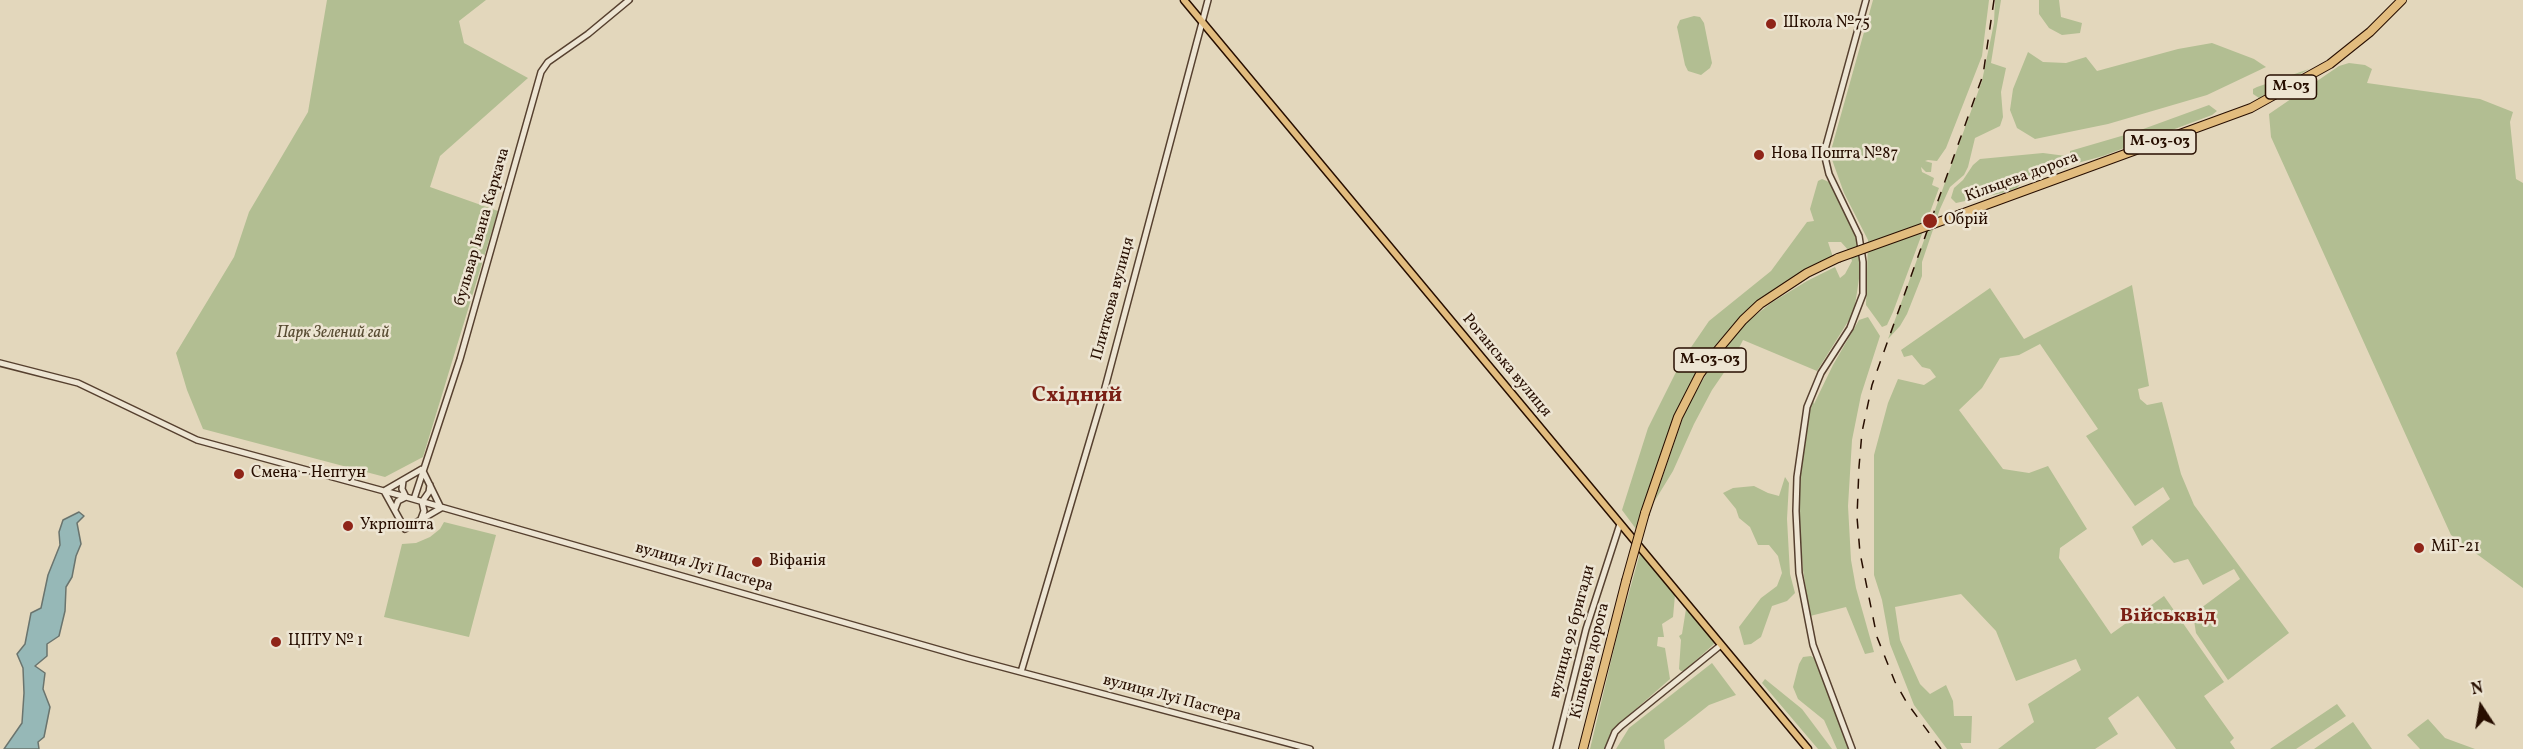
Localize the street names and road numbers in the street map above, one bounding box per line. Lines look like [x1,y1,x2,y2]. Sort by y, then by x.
road number: М-03 [2266,75,2316,99]
road number: М-03-03 [2124,130,2196,154]
street label: бульвар Івана Каркача [451,146,515,308]
street label: Кільцева дорога [1963,149,2081,207]
street label: Плиткова вулиця [1088,235,1140,363]
street label: Роганська вулиця [1457,310,1555,422]
road number: М-03-03 [1674,348,1746,372]
street label: вулиця Луї Пастера [633,539,775,597]
street label: вулиця 92 бригади [1546,563,1600,701]
street label: Кільцева дорога [1567,601,1615,721]
street label: вулиця Луї Пастера [1101,671,1243,727]

